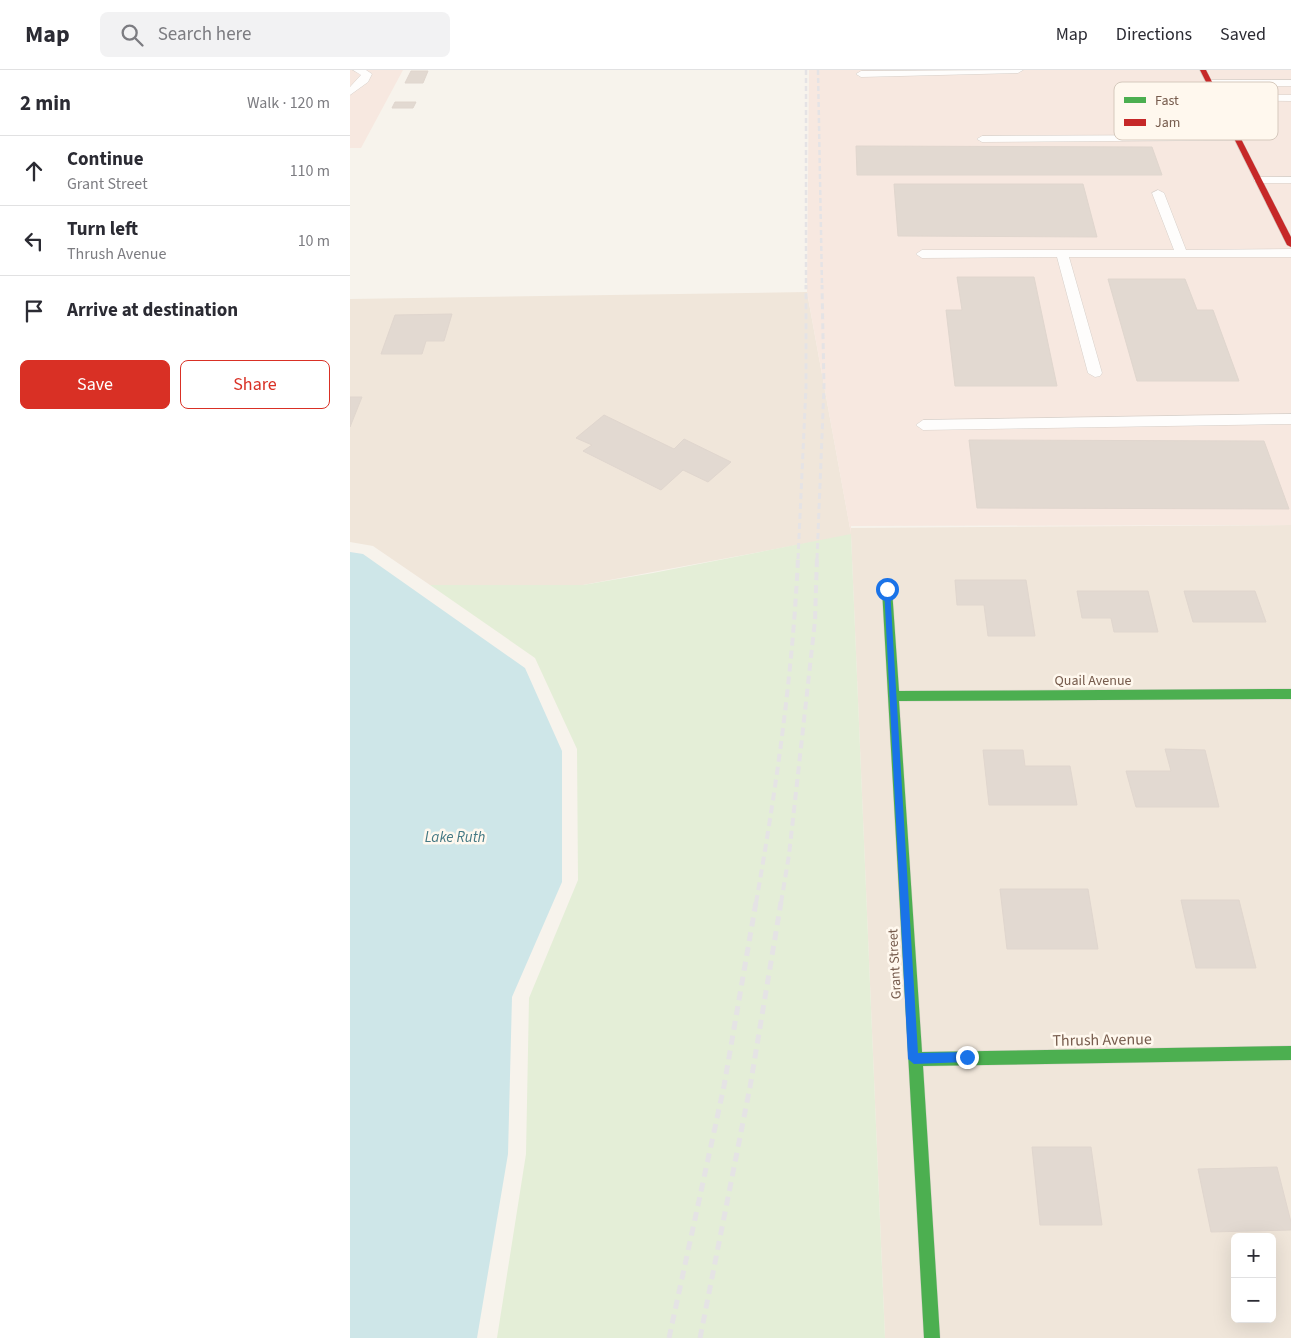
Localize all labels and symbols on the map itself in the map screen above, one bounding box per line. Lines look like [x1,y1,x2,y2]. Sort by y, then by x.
legend [1114,82,1278,140]
text: Fast [1155,91,1179,111]
text: Jam [1155,113,1180,133]
route start [876,578,899,601]
street label: Quail Avenue [1055,671,1132,691]
water label: Lake Ruth [425,827,486,848]
street label: Grant Street [883,928,907,1000]
street label: Thrush Avenue [1052,1028,1152,1052]
route end [956,1046,979,1069]

